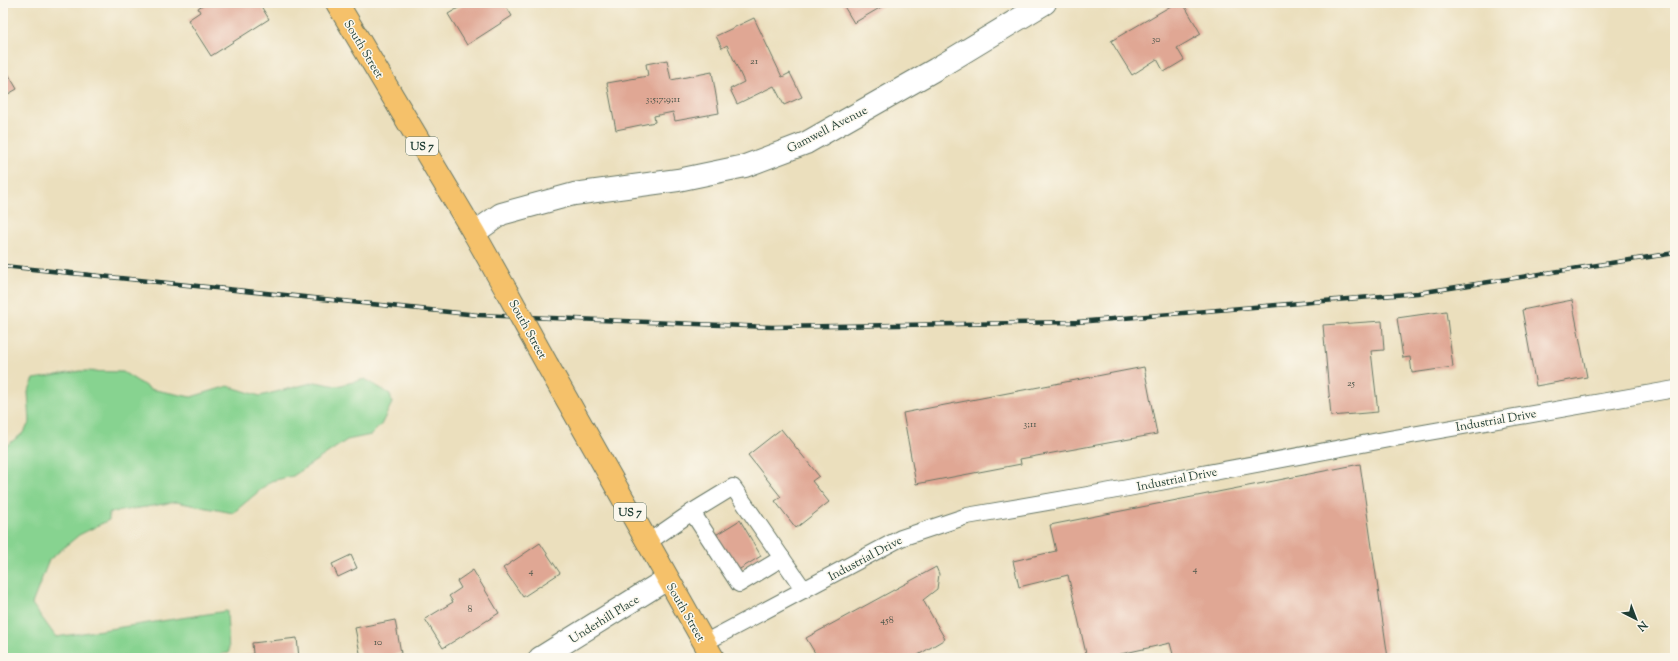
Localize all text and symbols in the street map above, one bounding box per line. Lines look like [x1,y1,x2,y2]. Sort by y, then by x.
street label: South Street [339,17,388,82]
house number: 30 [1151,32,1161,47]
house number: 21 [750,54,759,69]
house number: 3;5;7;9;11 [646,92,681,107]
street label: Gamwell Avenue [784,102,871,158]
road number: US 7 [406,137,438,155]
street label: South Street [503,297,551,362]
house number: 25 [1347,376,1356,391]
street label: Industrial Drive [1454,405,1538,437]
house number: 3;11 [1023,417,1037,432]
street label: Industrial Drive [1135,463,1219,497]
road number: US 7 [614,503,646,521]
street label: Industrial Drive [825,532,906,586]
house number: 4 [1192,562,1198,577]
house number: 4 [528,564,534,579]
street label: South Street [661,580,709,645]
street label: Underhill Place [566,591,643,649]
north arrow [1616,599,1656,639]
house number: 8 [468,602,473,617]
house number: 458 [880,613,894,628]
text: N [1633,616,1651,635]
house number: 10 [374,635,382,650]

